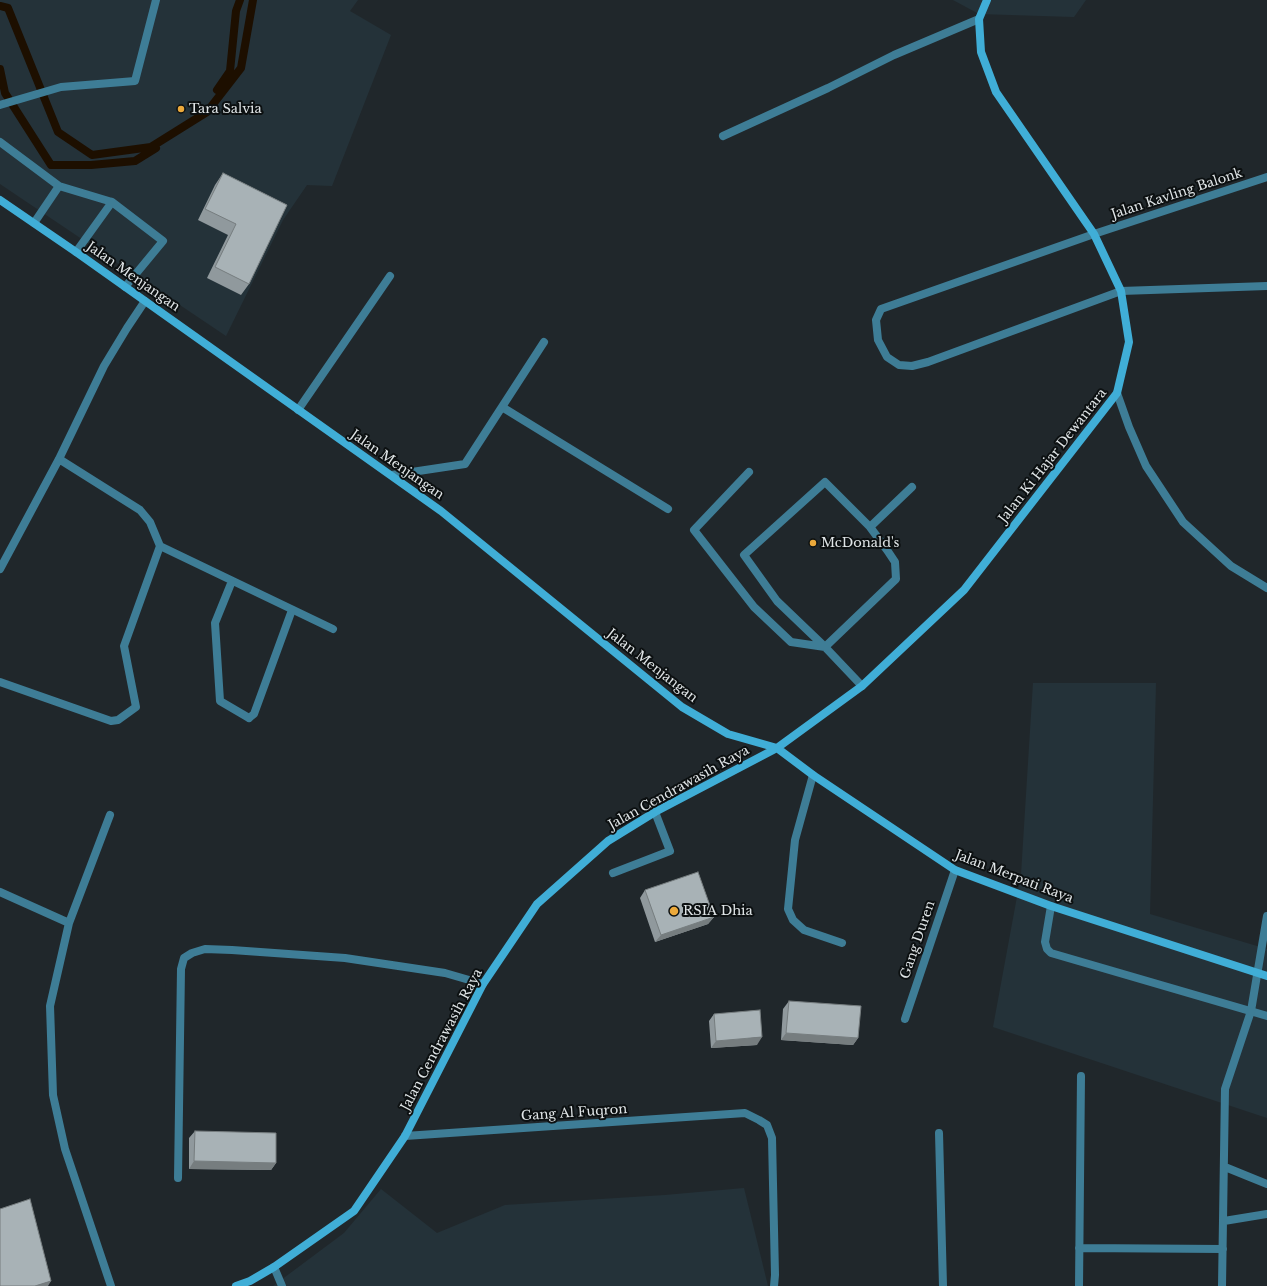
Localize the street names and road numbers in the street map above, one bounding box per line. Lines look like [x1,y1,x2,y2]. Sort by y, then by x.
street label: Jalan Kavling Balonk [1110,165,1244,223]
street label: Jalan Menjangan [83,239,183,315]
street label: Jalan Ki Hajar Dewantara [996,386,1110,526]
street label: Jalan Menjangan [347,427,447,503]
street label: Jalan Menjangan [604,626,700,706]
street label: Jalan Cendrawasih Raya [606,743,752,833]
street label: Jalan Merpati Raya [953,847,1075,907]
street label: Gang Duren [897,899,939,981]
street label: Jalan Cendrawasih Raya [398,966,486,1114]
street label: Gang Al Fuqron [520,1102,628,1124]

